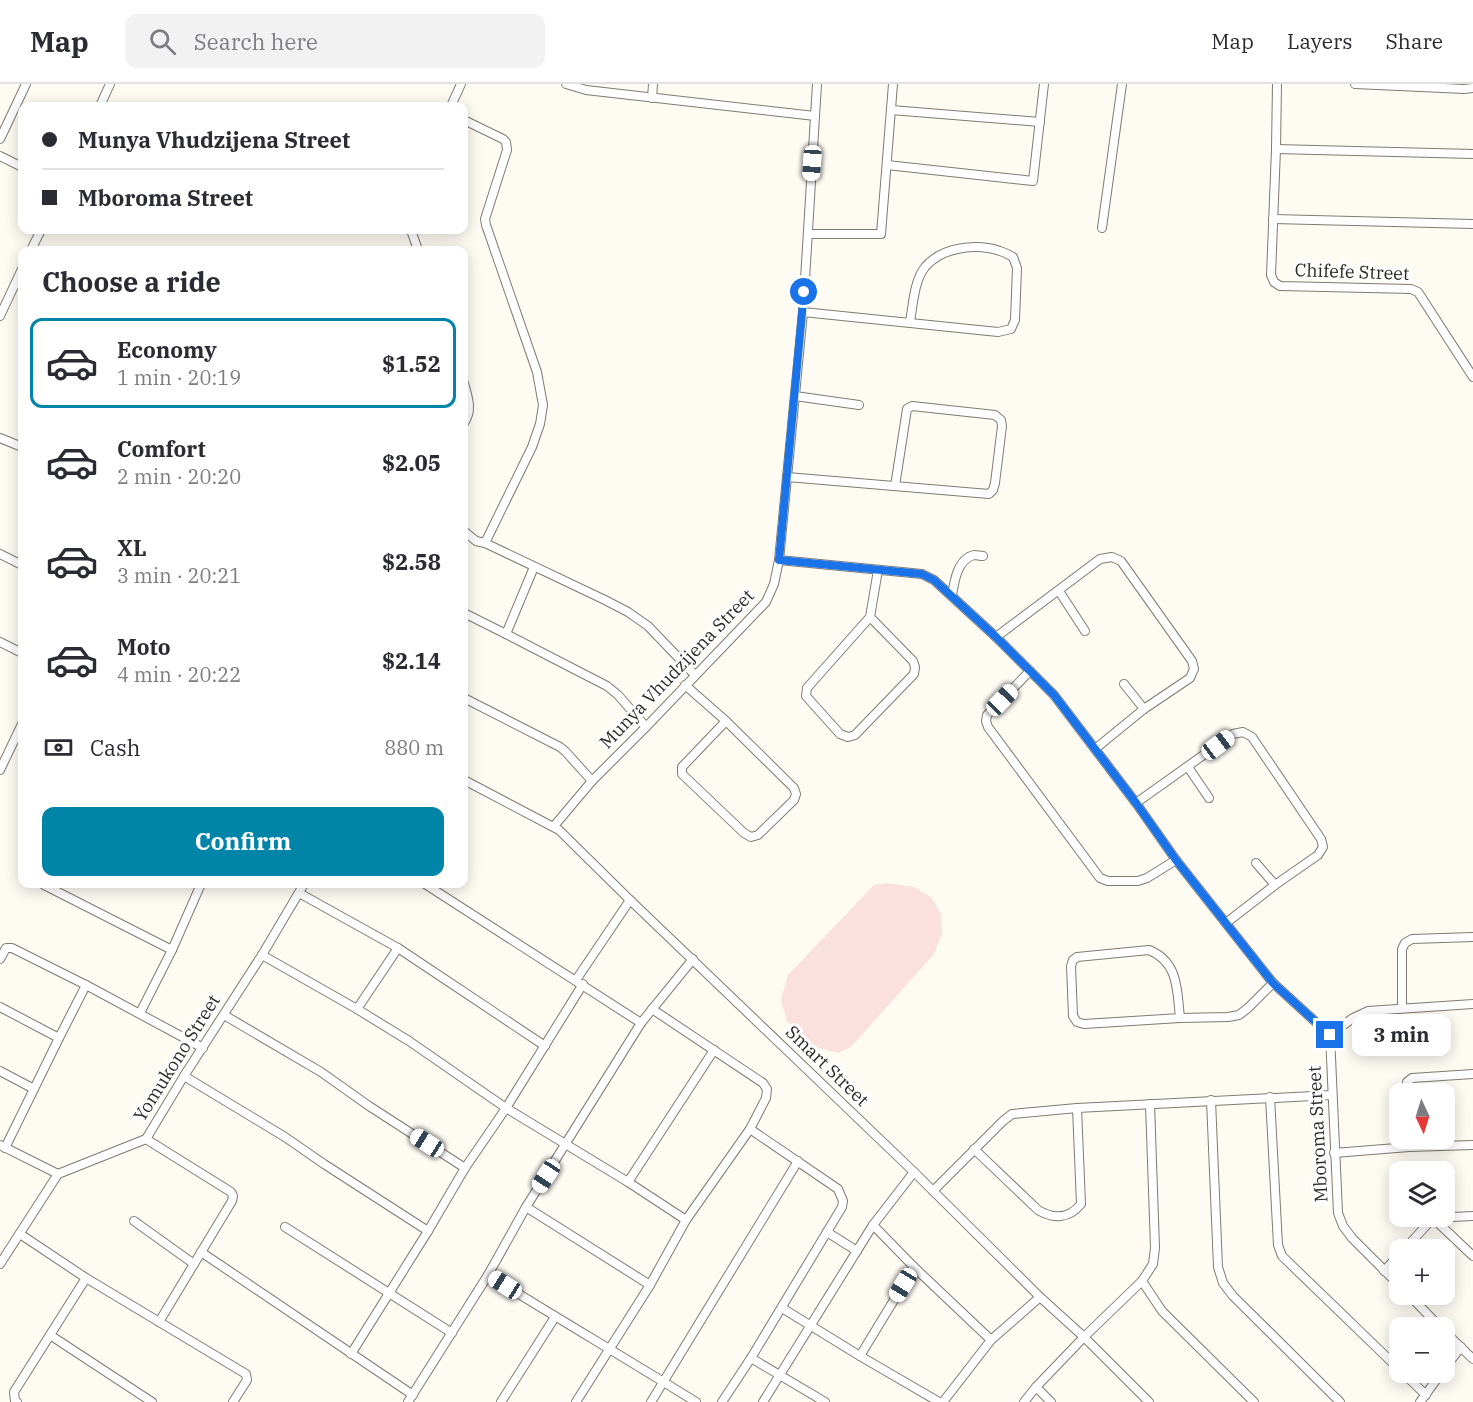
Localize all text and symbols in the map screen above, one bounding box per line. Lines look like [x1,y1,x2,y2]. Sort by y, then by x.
search box [125,14,545,68]
text: Map [30,23,89,60]
icon: search [146,25,179,58]
text: Search here [194,27,318,56]
text: Map [1211,27,1254,55]
text: Layers [1287,27,1353,55]
text: Share [1386,27,1443,55]
text: Munya Vhudzijena Street [78,125,350,154]
car [802,144,822,182]
text: Mboroma Street [78,183,253,212]
street label: Chifefe Street [1294,258,1410,285]
text: Choose a ride [42,264,221,299]
route start [790,278,817,305]
text: Economy [117,335,217,364]
icon: car [45,336,99,390]
text: $1.52 [382,349,441,378]
text: 1 min · 20:19 [117,364,241,391]
text: Comfort [117,434,206,463]
icon: car [45,435,99,489]
text: $2.05 [382,448,441,477]
text: 2 min · 20:20 [117,463,241,490]
text: XL [117,533,147,562]
icon: car [45,534,99,588]
text: $2.58 [382,547,441,576]
text: 3 min · 20:21 [117,562,241,589]
street label: Munya Vhudzijena Street [594,584,759,753]
text: Moto [117,632,171,661]
icon: car [45,633,99,687]
text: $2.14 [382,646,441,675]
text: 4 min · 20:22 [117,661,241,688]
car [983,681,1021,719]
car [1198,727,1238,763]
icon: cash [42,731,75,764]
text: Cash [90,733,141,762]
text: 880 m [384,734,444,761]
button: Confirm [42,807,444,876]
street label: Yomukono Street [128,990,225,1125]
callout: 3 min [1351,1014,1450,1056]
street label: Smart Street [781,1020,874,1111]
route end [1316,1021,1343,1048]
text: 3 min [1374,1021,1430,1048]
street label: Mboroma Street [1302,1065,1333,1203]
north arrow [1389,1083,1455,1149]
map controls [1389,1083,1455,1383]
car [407,1126,447,1160]
car [529,1156,563,1196]
button: layers [1389,1161,1455,1227]
button: + [1389,1239,1455,1305]
car [886,1265,920,1305]
car [485,1268,525,1302]
button: − [1389,1317,1455,1383]

